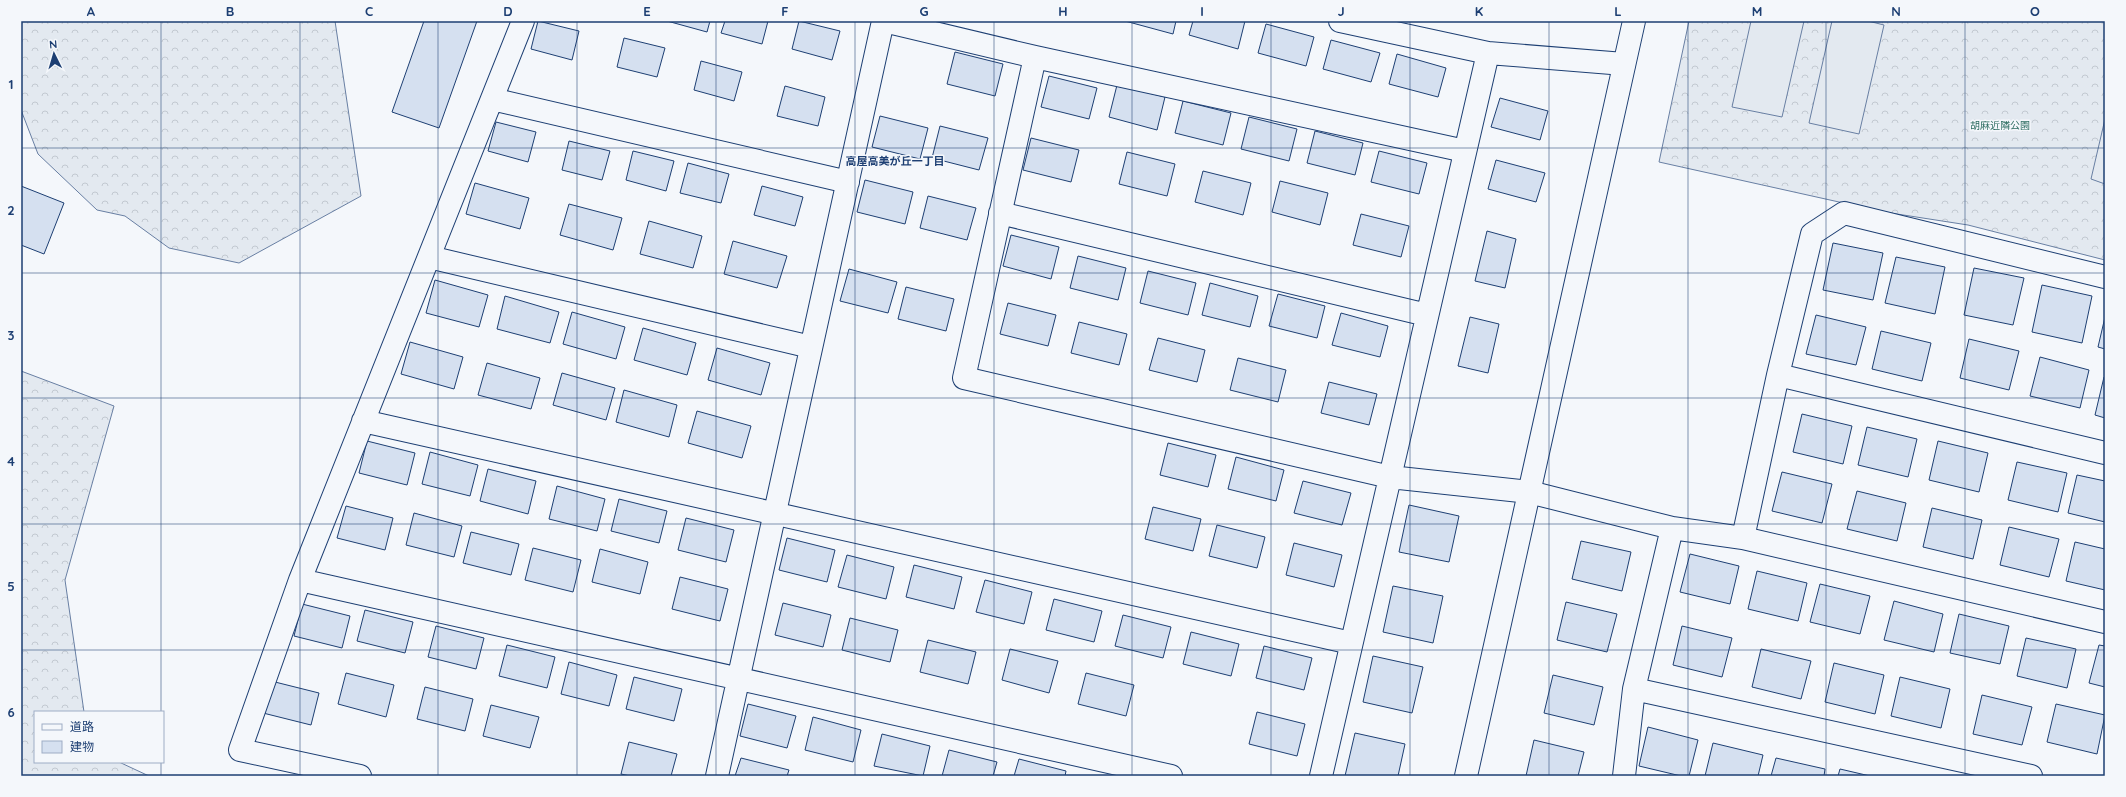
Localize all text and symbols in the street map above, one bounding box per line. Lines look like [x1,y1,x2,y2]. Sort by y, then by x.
text: A [87,3,96,19]
text: B [226,3,234,19]
text: C [365,3,373,19]
text: D [503,3,513,19]
text: E [643,3,651,19]
text: F [781,3,789,19]
text: G [919,3,929,19]
text: H [1058,3,1068,19]
text: I [1200,3,1204,19]
text: J [1337,3,1345,19]
text: K [1475,3,1484,19]
text: L [1614,3,1622,19]
text: M [1752,3,1762,19]
text: N [1891,3,1901,19]
text: O [2030,3,2040,19]
north arrow [34,34,74,74]
text: N [48,37,58,51]
text: 1 [8,76,14,92]
park label: 胡麻近隣公園 [1970,119,2030,132]
district label: 高屋高美が丘一丁目 [846,154,945,168]
text: 2 [7,202,15,218]
text: 3 [8,327,15,343]
text: 4 [7,453,15,469]
text: 5 [7,578,15,594]
text: 6 [7,704,15,720]
legend [34,711,164,763]
text: 道路 [70,719,94,734]
text: 建物 [70,739,94,754]

